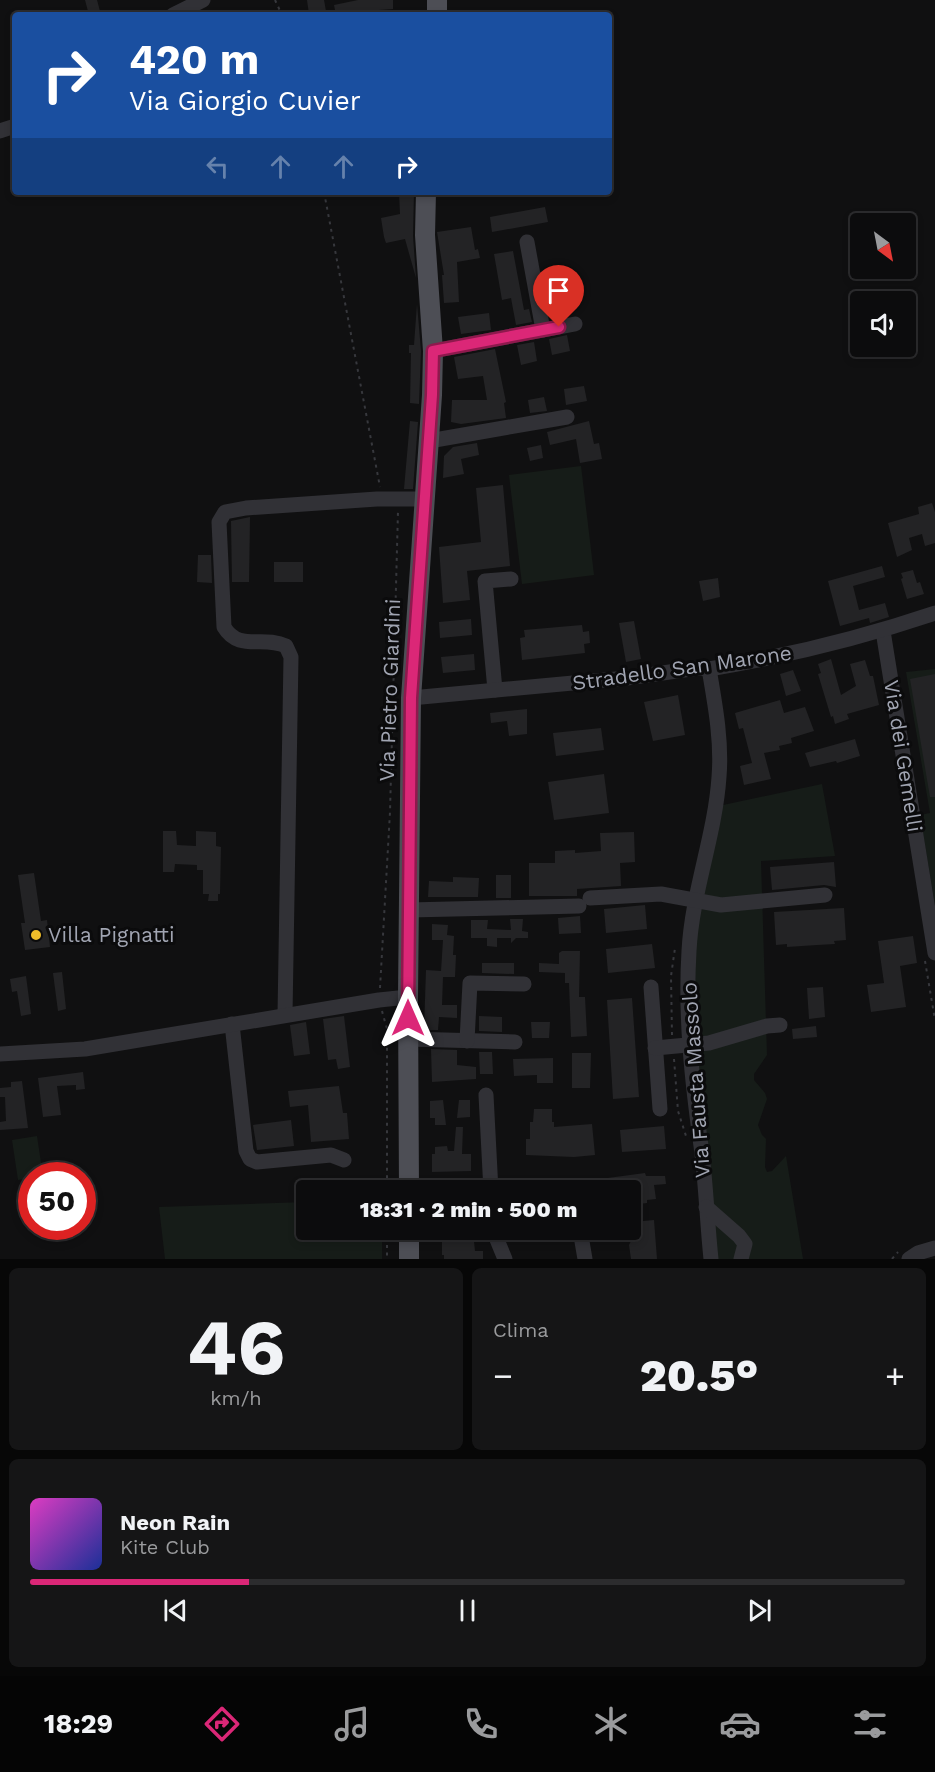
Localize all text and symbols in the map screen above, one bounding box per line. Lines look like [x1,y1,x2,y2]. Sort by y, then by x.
text: 420 m [129,35,259,84]
icon: right [30,36,108,114]
text: Via Giorgio Cuvier [129,85,361,117]
icon: left [201,150,234,183]
icon: ahead [264,150,297,183]
icon: ahead [327,150,360,183]
icon: right [390,150,423,183]
north arrow [850,213,916,279]
map controls [850,213,916,357]
pin [533,265,584,327]
icon: arrive [542,274,575,307]
button: sound [850,291,916,357]
street label: Via Pietro Giardini [374,598,405,782]
street label: Stradello San Marone [571,640,793,695]
street label: Via dei Gemelli [879,678,928,834]
place label: Villa Pignatti [48,922,174,947]
marker: Villa Pignatti [29,928,43,942]
street label: Via Fausta Massolo [676,981,715,1179]
position arrow [376,986,440,1050]
speed limit sign: 50 [18,1162,96,1240]
text: 18:31 · 2 min · 500 m [360,1197,577,1222]
text: 46 [187,1301,285,1393]
text: Clima [493,1318,549,1342]
text: 20.5° [640,1349,758,1402]
text: − [493,1356,513,1395]
text: + [885,1356,905,1395]
text: km/h [210,1386,262,1410]
text: Neon Rain [120,1510,230,1535]
text: Kite Club [120,1535,210,1559]
icon: previous [159,1594,192,1627]
icon: pause [451,1594,484,1627]
icon: next [743,1594,776,1627]
icon: directions [201,1703,243,1745]
icon: music [331,1703,373,1745]
icon: phone [460,1703,502,1745]
icon: climate [590,1703,632,1745]
icon: car [719,1703,761,1745]
icon: filters [849,1703,891,1745]
text: 18:29 [44,1708,113,1740]

